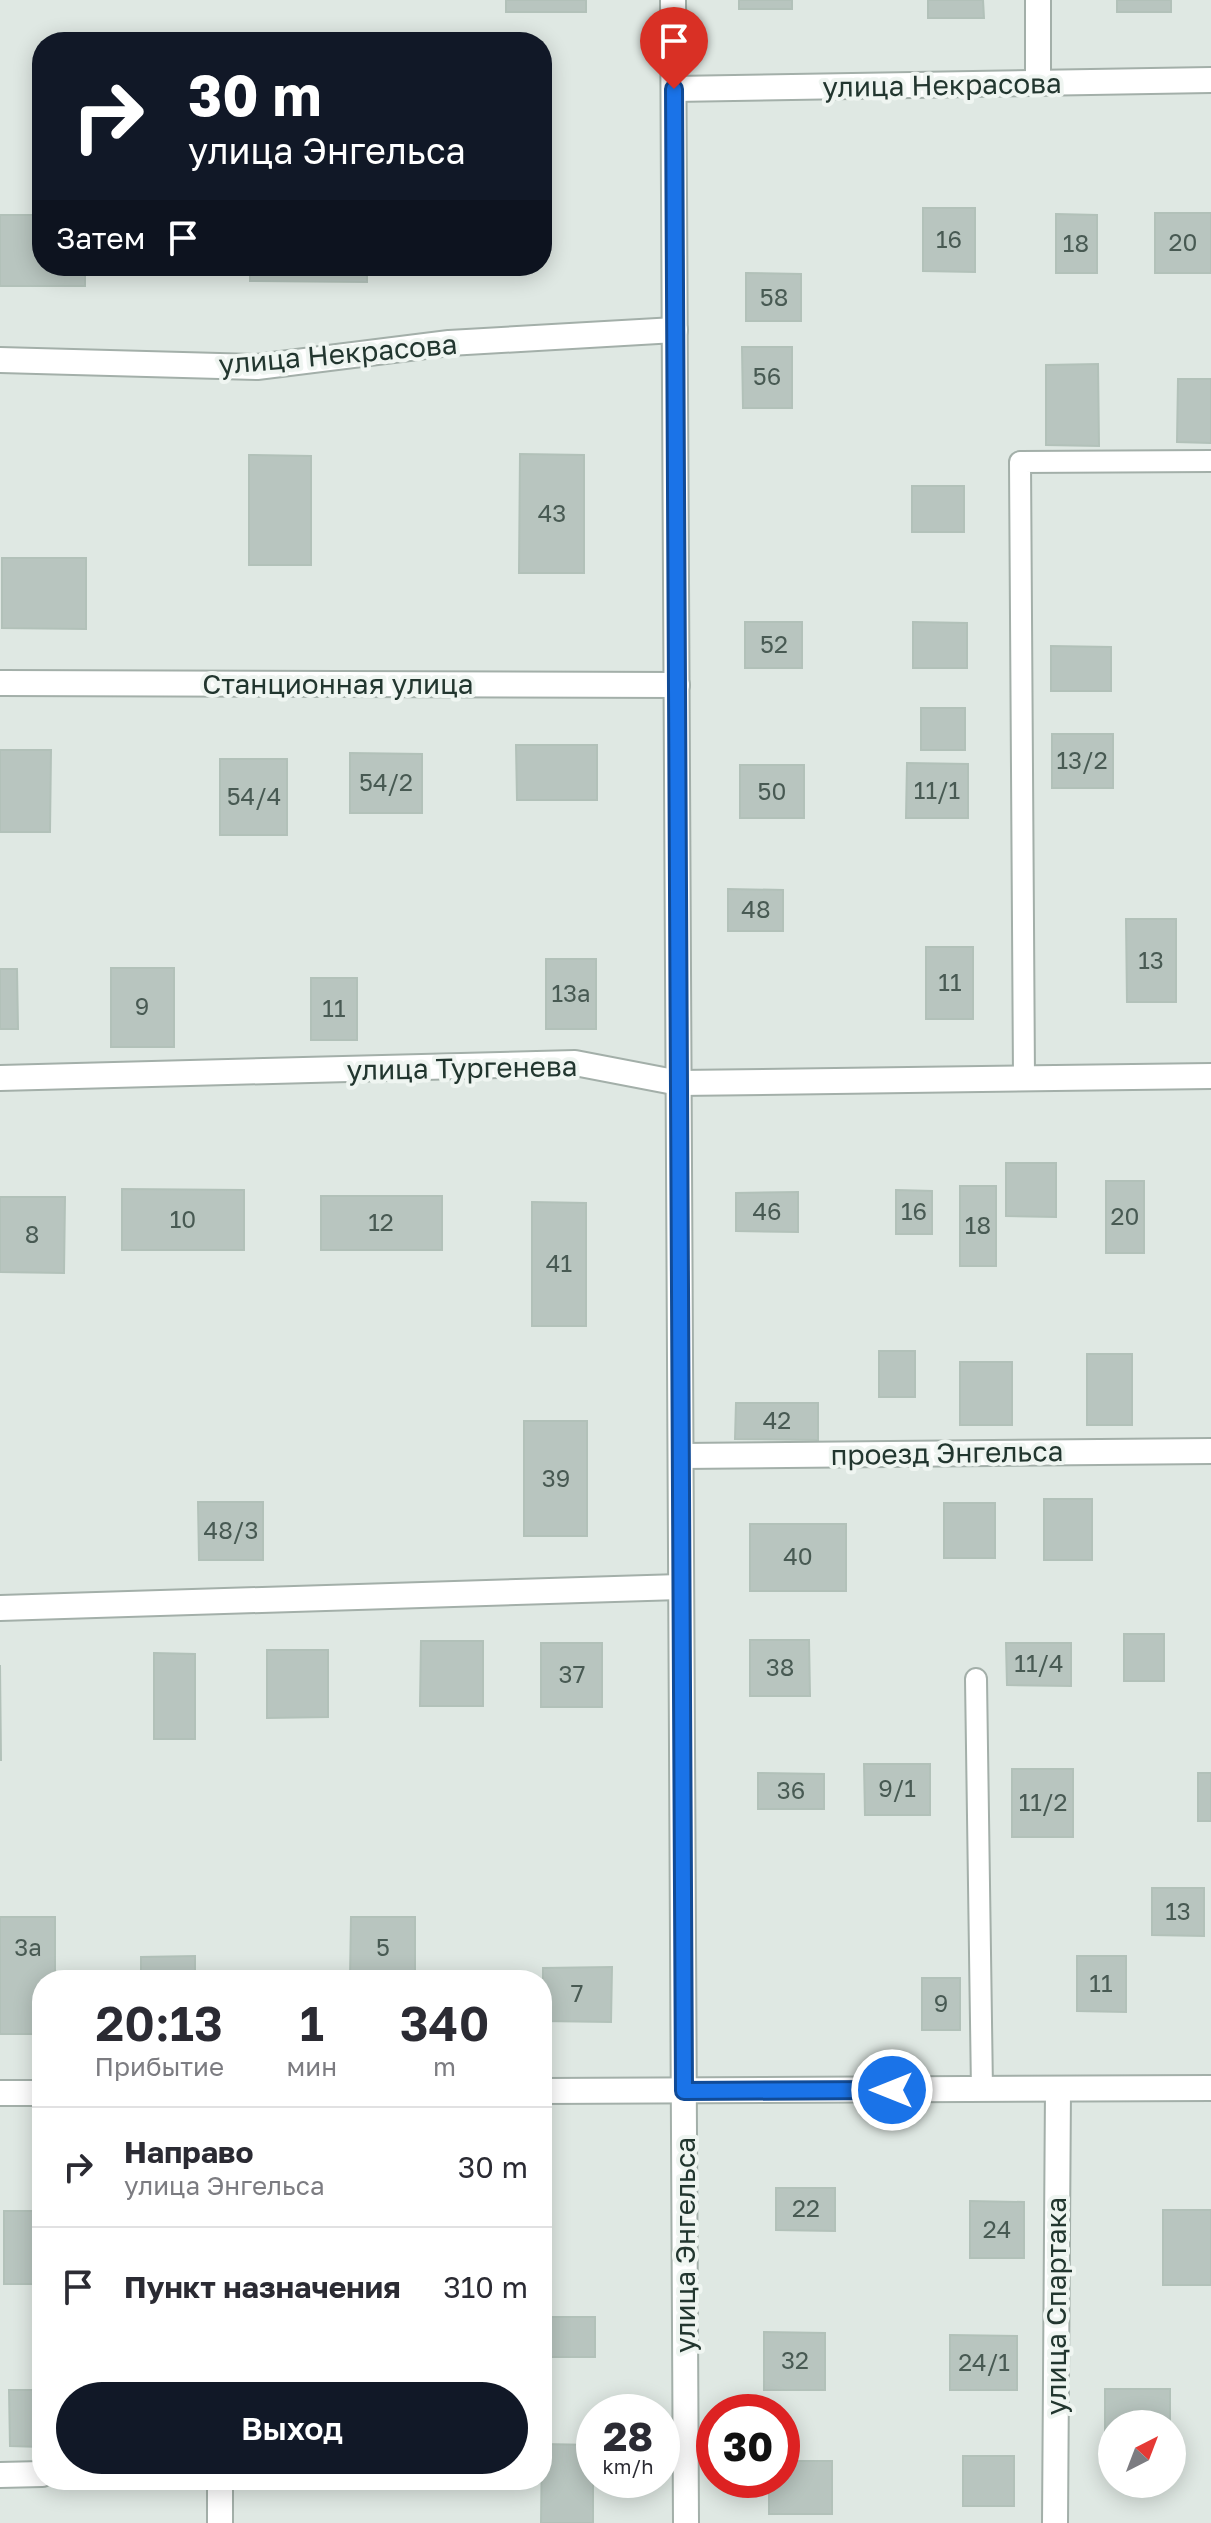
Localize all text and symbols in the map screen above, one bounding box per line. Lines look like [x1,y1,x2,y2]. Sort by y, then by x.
pin [640,7,708,89]
icon: arrive [652,19,696,63]
text: 30 m [188,61,322,128]
icon: right [56,64,160,168]
street label: улица Некрасова [822,66,1062,103]
text: улица Энгельса [188,129,466,172]
icon: arrive [161,216,205,260]
text: Затем [56,220,145,256]
house number: 16 [936,224,962,253]
house number: 20 [1169,227,1197,256]
house number: 18 [1063,228,1089,257]
house number: 58 [760,282,788,311]
street label: улица Некрасова [217,327,459,380]
house number: 56 [753,361,781,390]
house number: 43 [538,498,566,527]
house number: 52 [760,629,788,658]
street label: Станционная улица [202,667,474,700]
house number: 13/2 [1056,745,1108,774]
house number: 54/2 [359,767,413,796]
house number: 11/1 [914,775,960,804]
house number: 50 [758,776,786,805]
house number: 54/4 [227,781,281,810]
house number: 48 [741,894,771,923]
house number: 13 [1138,945,1164,974]
house number: 11 [938,967,962,996]
house number: 13а [551,978,591,1007]
house number: 9 [135,991,149,1020]
house number: 11 [322,993,346,1022]
street label: улица Тургенева [346,1049,578,1086]
house number: 46 [752,1196,782,1225]
house number: 16 [901,1196,927,1225]
house number: 20 [1111,1201,1139,1230]
house number: 10 [170,1204,196,1233]
house number: 12 [368,1207,394,1236]
house number: 18 [965,1210,991,1239]
house number: 8 [25,1219,39,1248]
house number: 41 [546,1248,572,1277]
house number: 42 [763,1405,791,1434]
street label: проезд Энгельса [830,1434,1064,1471]
house number: 39 [542,1463,570,1492]
house number: 48/3 [204,1515,258,1544]
house number: 40 [783,1541,813,1570]
house number: 11/4 [1014,1648,1064,1677]
house number: 38 [766,1652,794,1681]
house number: 37 [559,1659,585,1688]
house number: 9/1 [878,1773,916,1802]
house number: 36 [777,1775,805,1804]
house number: 11/2 [1019,1787,1067,1816]
house number: 13 [1165,1896,1191,1925]
house number: 3а [14,1932,42,1961]
house number: 5 [376,1932,390,1961]
house number: 11 [1089,1968,1113,1997]
house number: 7 [571,1978,583,2007]
house number: 9 [934,1988,948,2017]
text: 20:13 [96,1994,223,2052]
text: 1 [300,1994,324,2052]
text: 340 [400,1994,489,2052]
position arrow [850,2048,934,2132]
text: Прибытие [95,2051,224,2082]
text: мин [287,2051,337,2082]
text: m [433,2051,456,2082]
text: Направо [124,2134,253,2170]
street label: улица Энгельса [668,2137,701,2353]
icon: right [56,2145,100,2189]
text: 30 m [458,2149,528,2185]
text: улица Энгельса [124,2170,325,2201]
house number: 22 [792,2193,820,2222]
street label: улица Спартака [1039,2197,1072,2415]
house number: 24 [983,2214,1011,2243]
icon: arrive [56,2265,100,2309]
text: Пункт назначения [124,2269,401,2305]
text: 310 m [443,2269,528,2305]
house number: 32 [781,2345,809,2374]
house number: 24/1 [958,2347,1010,2376]
button: Выход [56,2382,528,2474]
speed limit sign: 30 [696,2394,800,2498]
north arrow [1098,2410,1186,2498]
map controls [1098,2410,1186,2498]
text: 28 [603,2412,653,2460]
text: km/h [603,2454,653,2478]

